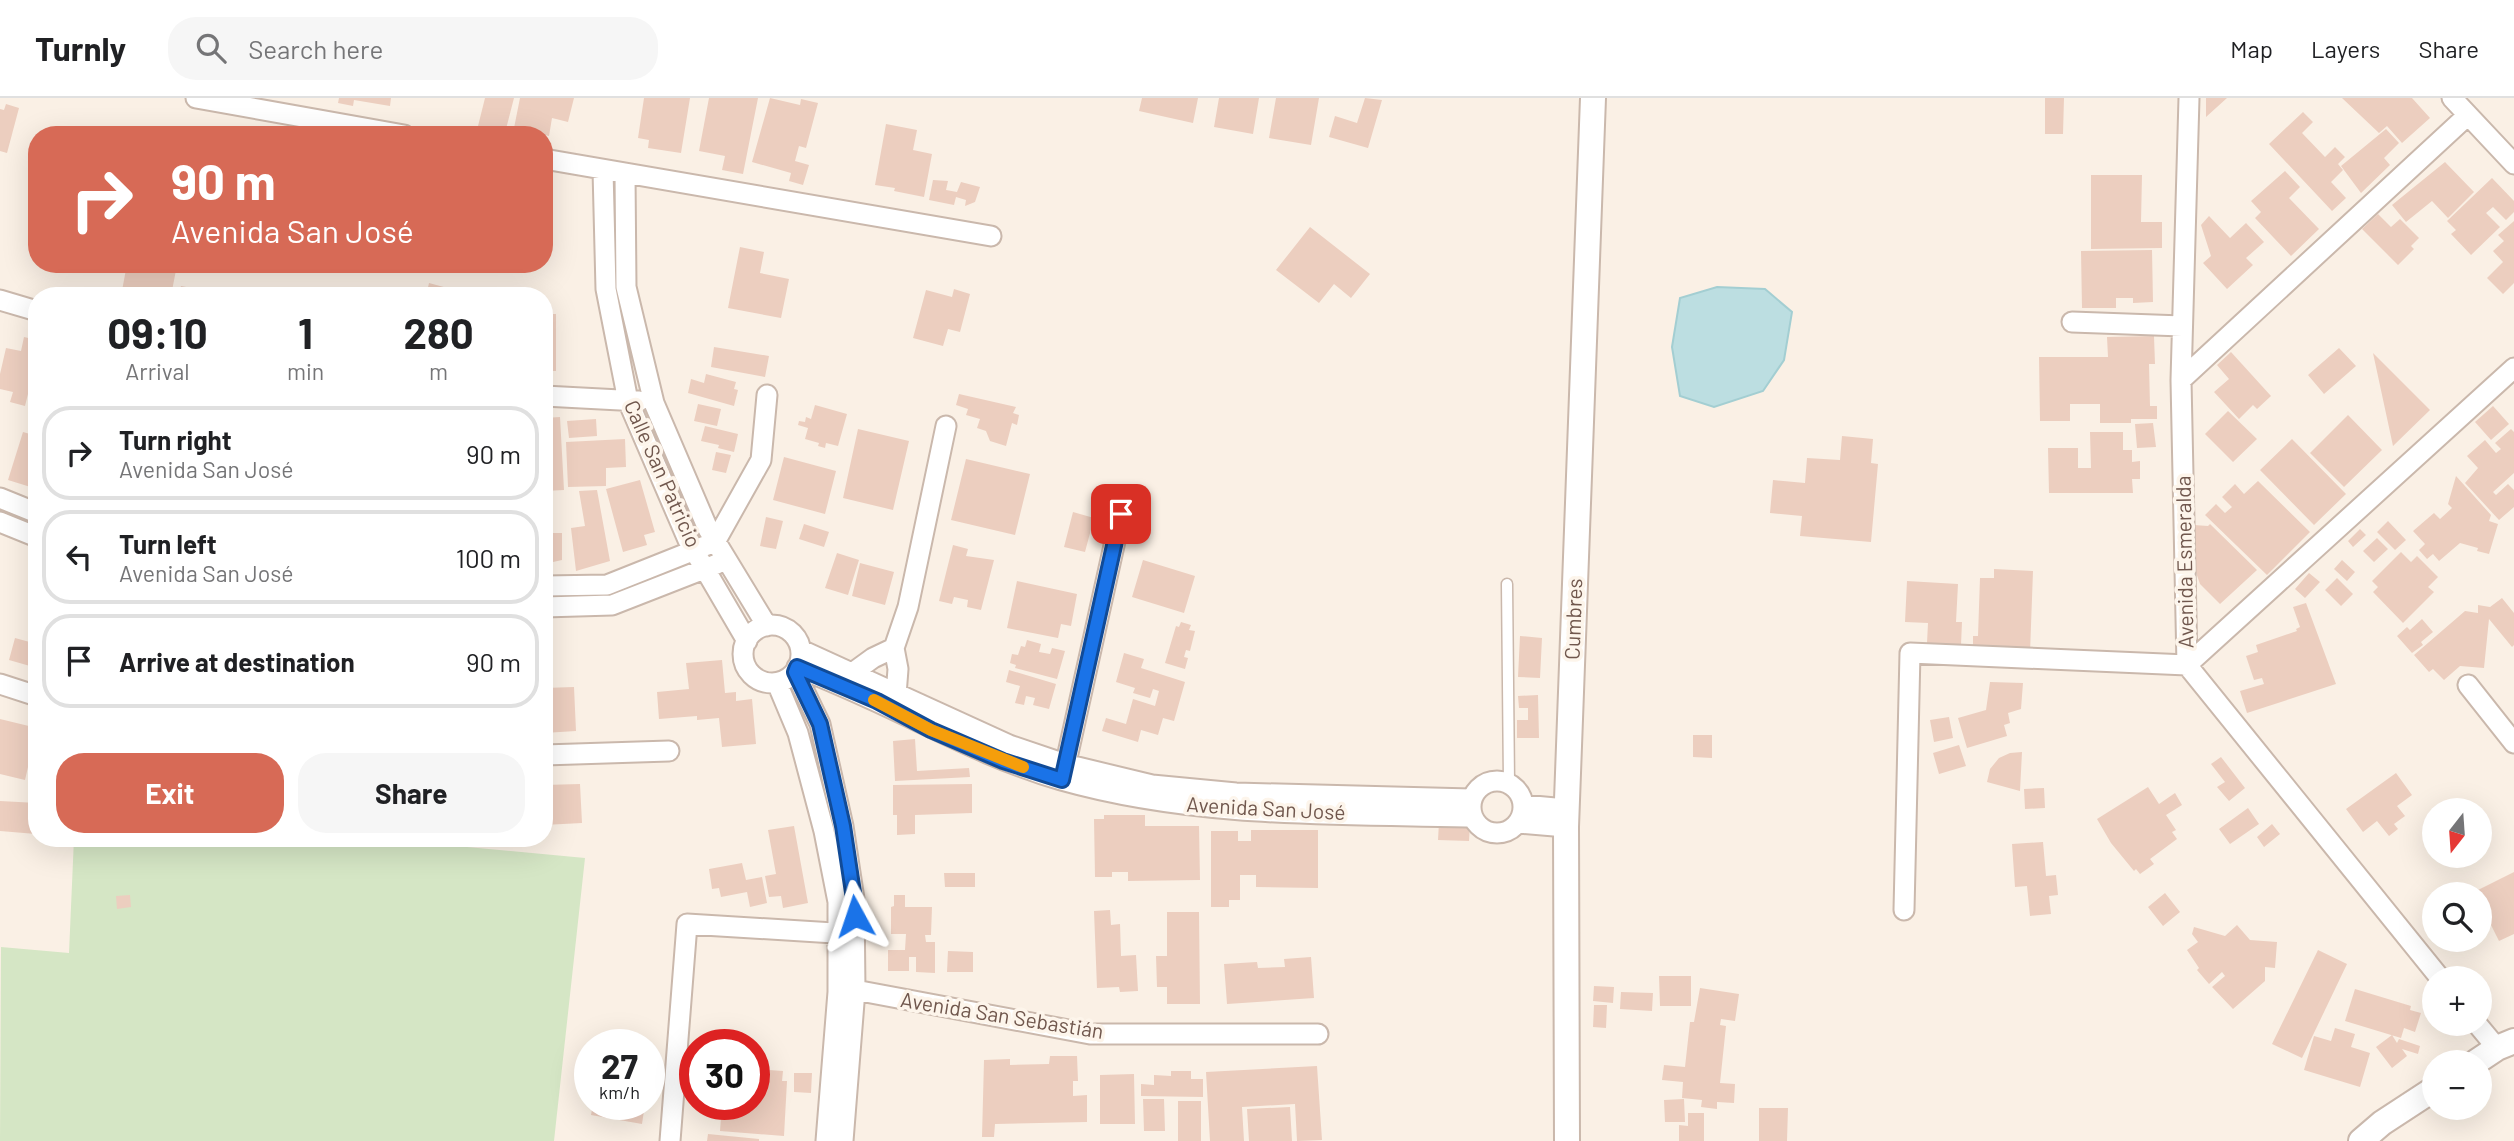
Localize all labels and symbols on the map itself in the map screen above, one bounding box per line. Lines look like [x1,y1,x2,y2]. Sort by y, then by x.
street label: Calle San Patricio [620,396,707,551]
street label: Avenida Esmeralda [2169,476,2198,649]
pin [1091,484,1151,544]
street label: Cumbres [1559,578,1586,660]
street label: Avenida San José [1186,791,1346,824]
north arrow [2422,798,2492,868]
position arrow [818,879,892,953]
street label: Avenida San Sebastián [899,986,1106,1043]
speed limit sign: 30 [679,1029,770,1120]

